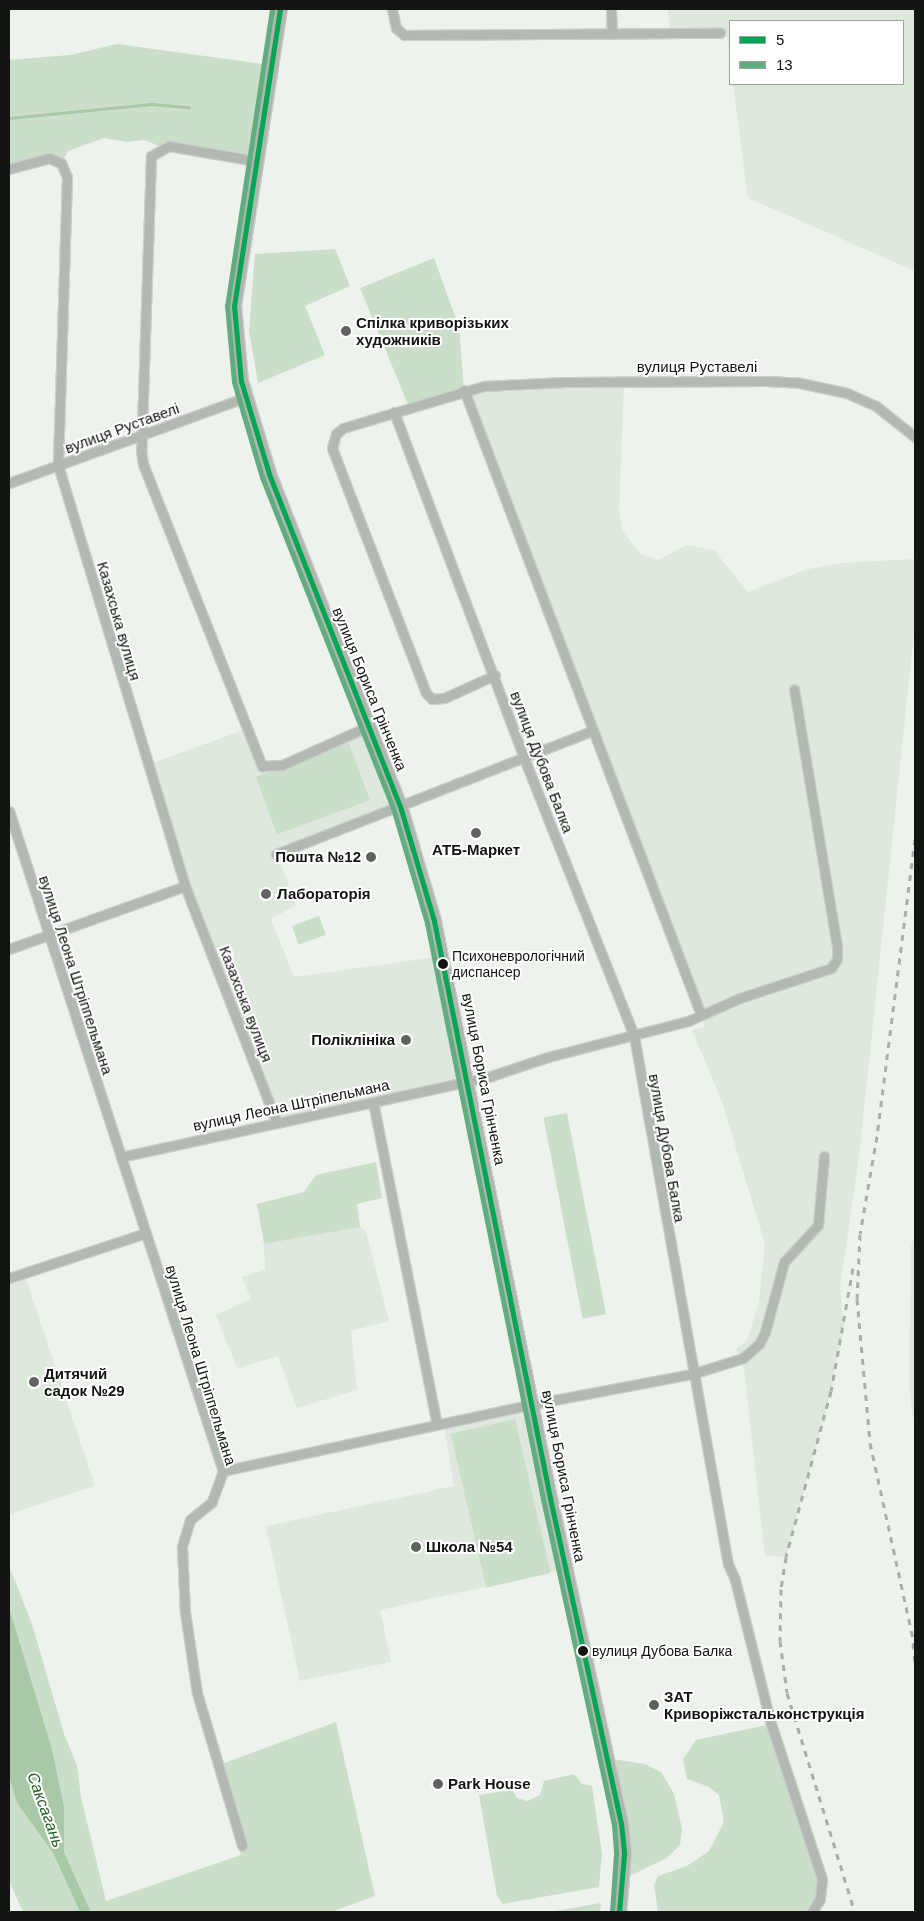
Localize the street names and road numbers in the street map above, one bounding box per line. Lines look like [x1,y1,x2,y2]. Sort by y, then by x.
street label: вулиця Руставелі [637,358,757,376]
street label: вулиця Руставелі [62,399,182,457]
street label: Казахська вулиця [93,559,145,683]
street label: вулиця Бориса Грінченка [329,605,411,773]
street label: вулиця Дубова Балка [507,689,577,835]
street label: вулиця Леона Штріппельмана [35,873,117,1077]
street label: Казахська вулиця [216,943,276,1065]
street label: вулиця Бориса Грінченка [459,992,509,1166]
street label: вулиця Дубова Балка [645,1072,689,1224]
street label: вулиця Леона Штріпельмана [191,1075,391,1135]
street label: вулиця Леона Штріппельмана [162,1263,240,1467]
street label: вулиця Бориса Грінченка [539,1389,589,1563]

